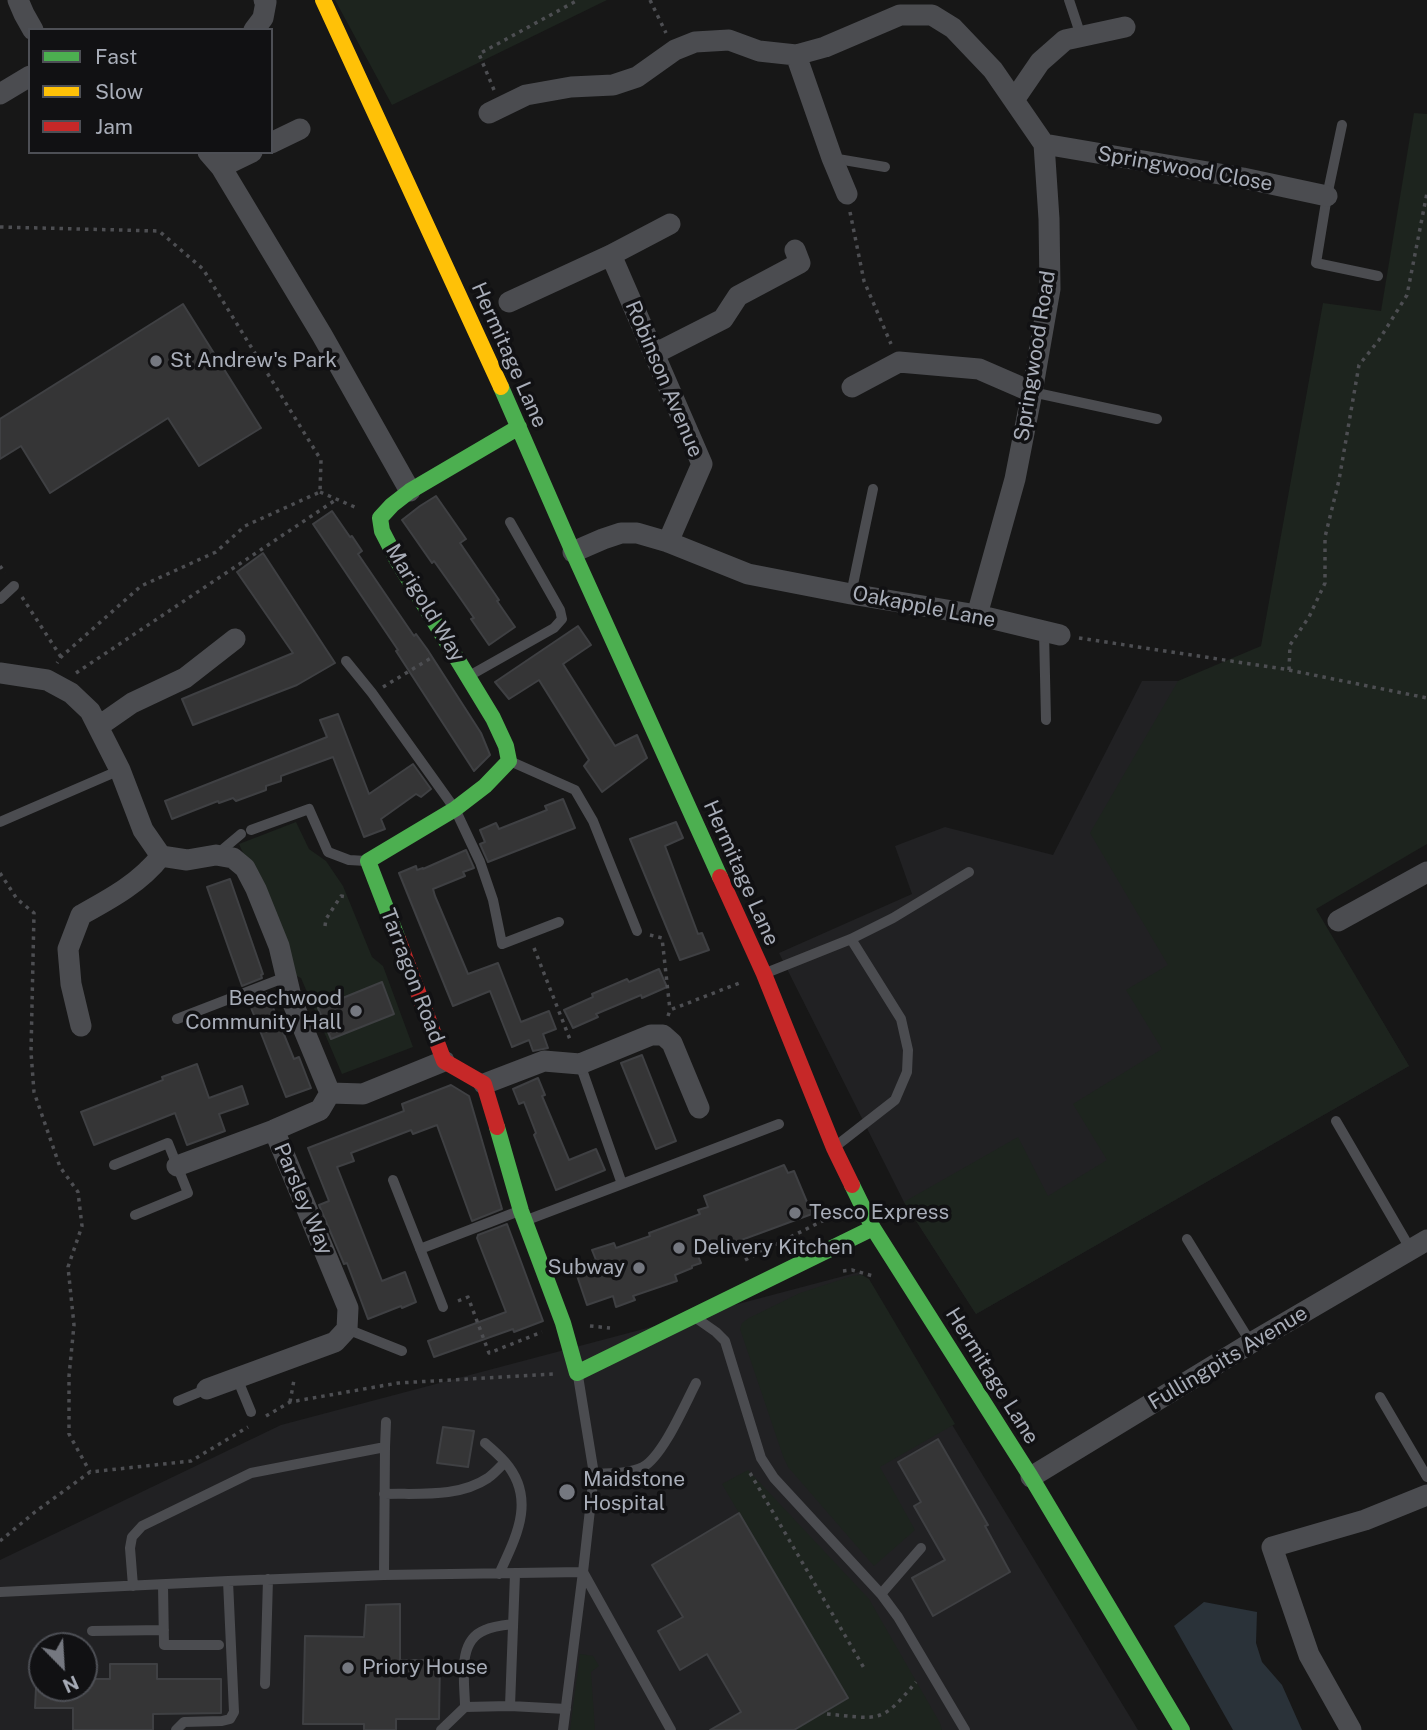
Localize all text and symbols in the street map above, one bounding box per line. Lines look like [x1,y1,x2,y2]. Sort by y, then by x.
legend [28,28,273,154]
text: Fast [95,44,137,69]
text: Slow [95,79,143,104]
text: Jam [95,114,133,139]
street label: Springwood Close [1095,141,1275,197]
street label: Springwood Road [1009,269,1061,443]
street label: Hermitage Lane [466,279,552,431]
street label: Robinson Avenue [620,297,708,461]
place label: St Andrew's Park [170,348,337,374]
marker: St Andrew's Park [148,353,164,369]
street label: Marigold Way [380,539,470,667]
street label: Oakapple Lane [850,581,998,633]
street label: Hermitage Lane [698,797,784,949]
street label: Tarragon Road [375,905,449,1047]
place label: Beechwood Community Hall [185,986,342,1036]
marker: Beechwood Community Hall [348,1003,364,1019]
street label: Parsley Way [268,1139,338,1259]
place label: Tesco Express [809,1200,949,1226]
marker: Tesco Express [787,1205,803,1221]
place label: Delivery Kitchen [693,1235,853,1261]
marker: Delivery Kitchen [671,1240,687,1256]
place label: Subway [548,1255,625,1281]
marker: Subway [631,1260,647,1276]
street label: Fullingpits Avenue [1144,1301,1312,1415]
street label: Hermitage Lane [940,1303,1044,1449]
place label: Maidstone Hospital [583,1467,685,1517]
marker: Maidstone Hospital [557,1482,577,1502]
north arrow [28,1632,98,1702]
place label: Priory House [362,1655,488,1681]
marker: Priory House [340,1660,356,1676]
text: N [59,1671,82,1697]

